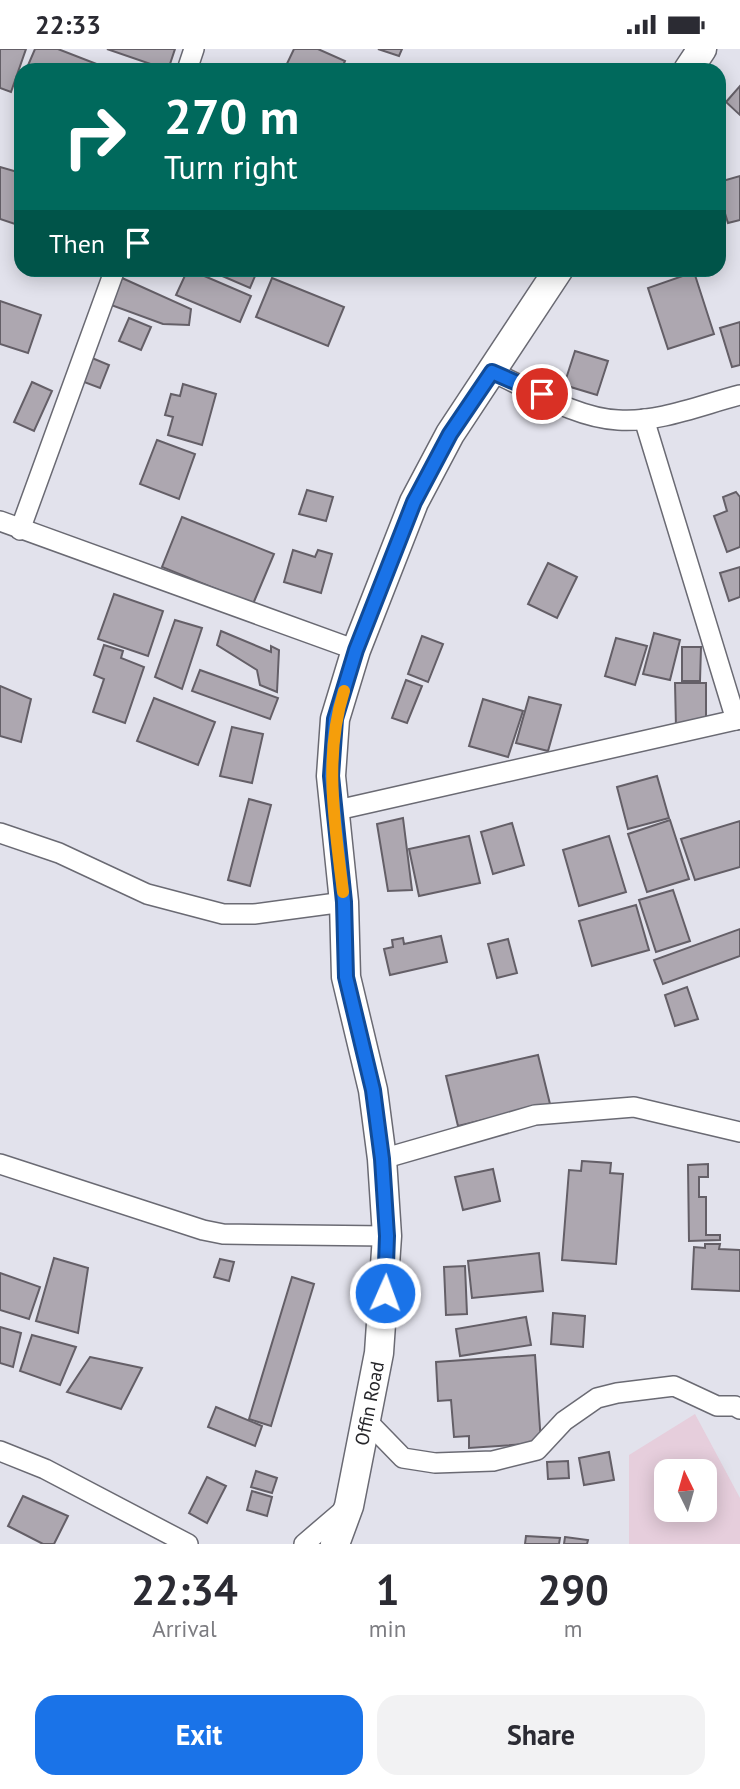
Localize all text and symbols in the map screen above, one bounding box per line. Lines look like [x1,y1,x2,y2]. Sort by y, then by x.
text: 22:33 [35,8,101,41]
text: 270 m [164,84,299,148]
icon: right [49,91,140,182]
text: Turn right [164,146,298,188]
icon: arrive [119,224,157,262]
text: Then [49,227,105,260]
pin [512,364,572,424]
icon: arrive [523,375,561,413]
position arrow [348,1256,422,1330]
street label: Offin Road [349,1359,389,1448]
north arrow [654,1459,718,1523]
map controls [654,1459,717,1522]
text: 22:34 [131,1562,238,1617]
text: 1 [376,1562,399,1617]
text: 290 [537,1562,609,1617]
text: Arrival [152,1614,217,1643]
text: min [369,1614,406,1643]
text: m [564,1614,582,1643]
button: Exit [35,1695,363,1775]
button: Share [377,1695,705,1775]

